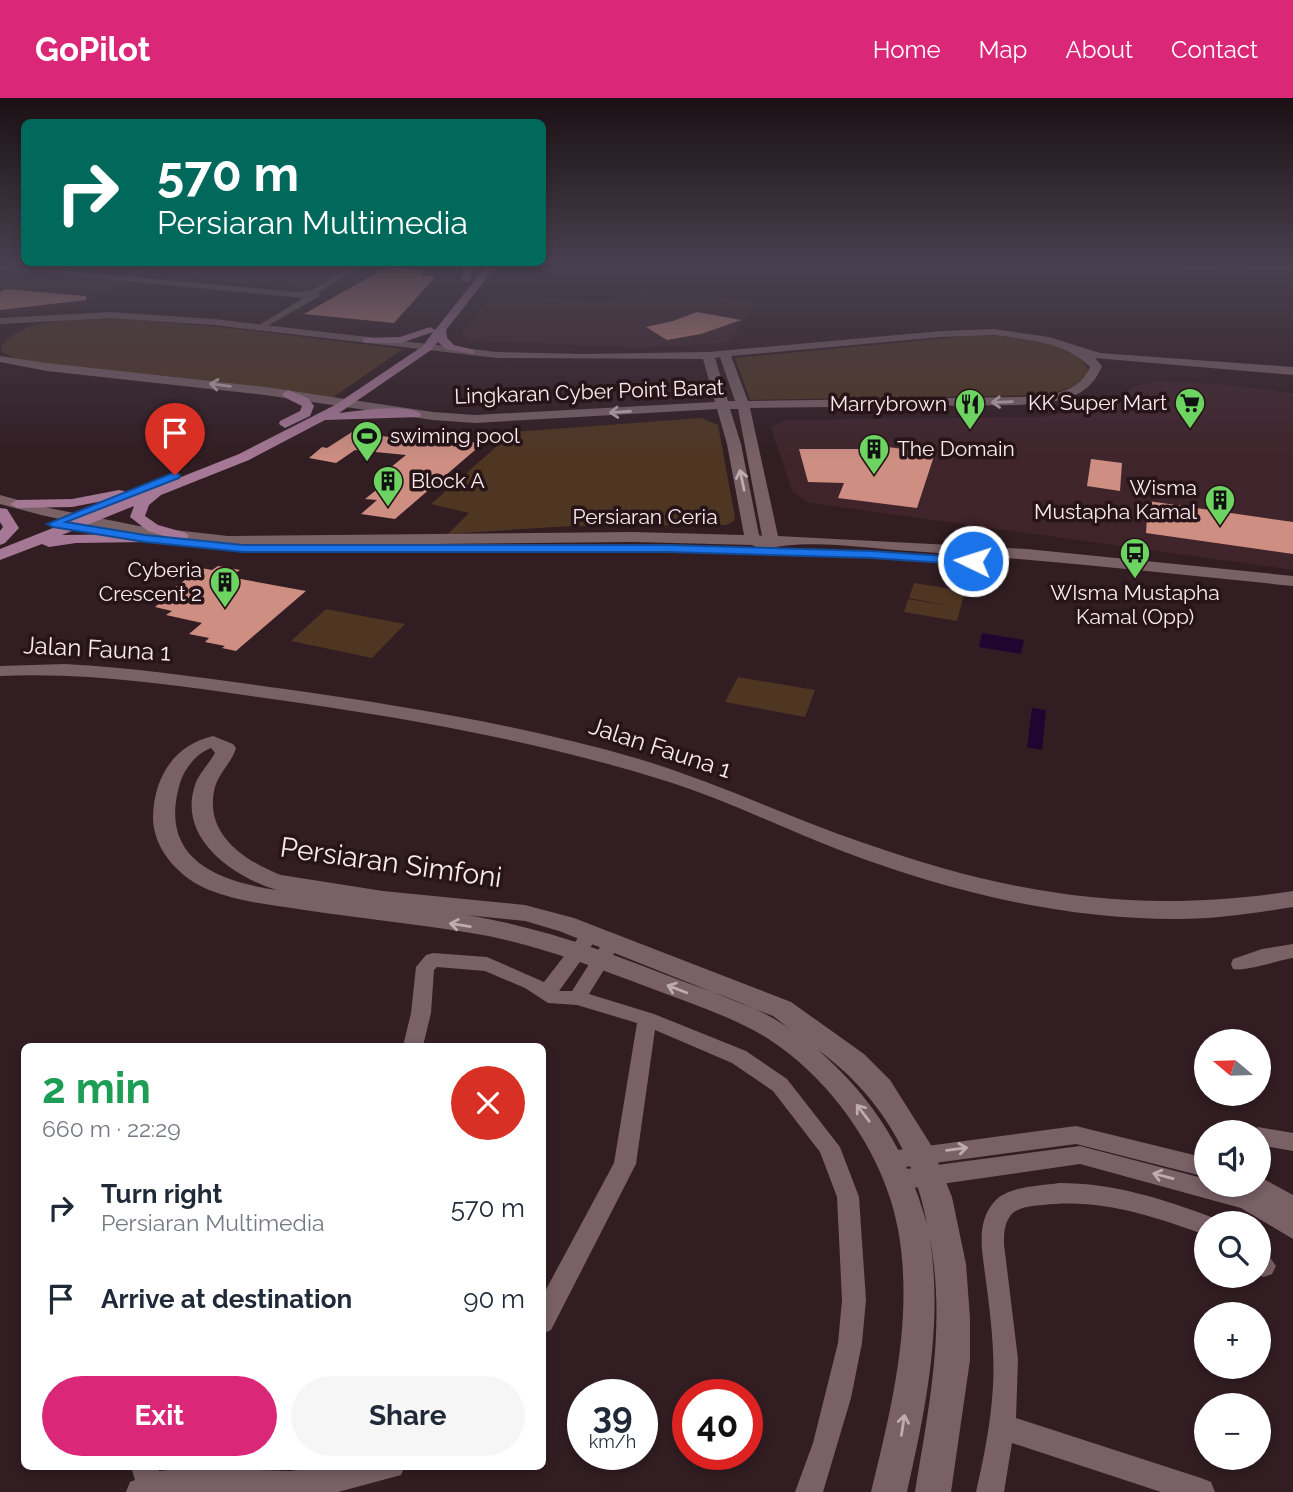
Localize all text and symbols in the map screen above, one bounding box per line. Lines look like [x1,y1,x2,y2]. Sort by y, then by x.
text: GoPilot [35,30,150,69]
text: Home [873,35,941,64]
text: Map [979,35,1027,64]
text: About [1065,35,1133,64]
text: Contact [1171,35,1258,64]
text: 570 m [157,145,299,202]
icon: right [42,147,133,238]
text: Persiaran Multimedia [157,204,468,241]
street label: Lingkaran Cyber Point Barat [454,374,724,409]
one-way arrow [209,379,232,392]
supermarket icon: KK Super Mart [1173,386,1207,430]
restaurant icon: Marrybrown [953,387,987,431]
place label: KK Super Mart [1028,390,1167,415]
place label: Marrybrown [830,391,947,416]
one-way arrow [990,395,1013,409]
pin [145,403,205,475]
one-way arrow [610,406,632,419]
icon: arrive [156,414,194,452]
sports icon: swiming pool [350,419,384,463]
place label: swiming pool [390,423,520,448]
building icon: The Domain [857,432,891,476]
place label: The Domain [897,436,1015,461]
building icon: Block A [371,464,405,508]
place label: Block A [411,468,485,493]
one-way arrow [735,469,749,492]
place label: Wisma Mustapha Kamal [1034,475,1197,524]
building icon: Wisma Mustapha Kamal [1203,483,1237,527]
street label: Persiaran Ceria [572,504,718,529]
position arrow [936,524,1010,598]
bus stop icon: WIsma Mustapha Kamal (Opp) [1118,536,1152,580]
place label: Cyberia Crescent 2 [99,557,202,606]
building icon: Cyberia Crescent 2 [208,565,242,609]
place label: WIsma Mustapha Kamal (Opp) [1050,580,1220,629]
street label: Jalan Fauna 1 [23,630,171,667]
street label: Jalan Fauna 1 [586,711,735,784]
street label: Persiaran Simfoni [278,831,504,894]
one-way arrow [449,918,472,931]
one-way arrow [667,982,689,995]
north arrow [1194,1029,1270,1106]
map controls [1194,1029,1271,1470]
text: 2 min [42,1064,151,1113]
button: close [451,1066,525,1140]
one-way arrow [856,1104,870,1123]
text: 660 m · 22:29 [42,1115,181,1142]
button: sound [1194,1120,1271,1197]
one-way arrow [946,1143,968,1156]
one-way arrow [1152,1168,1174,1181]
text: Turn right [101,1179,222,1209]
icon: right [42,1189,80,1227]
text: 570 m [451,1193,525,1223]
text: Persiaran Multimedia [101,1209,324,1236]
button: search [1194,1211,1271,1288]
icon: arrive [42,1280,80,1318]
text: Arrive at destination [101,1284,352,1314]
text: 90 m [463,1284,525,1314]
button: + [1194,1302,1271,1379]
button: Exit [42,1376,277,1456]
button: Share [291,1376,525,1456]
speed limit sign: 40 [672,1379,763,1470]
button: − [1194,1393,1271,1470]
text: 39 [592,1395,633,1436]
one-way arrow [897,1414,910,1437]
text: km/h [589,1431,636,1452]

